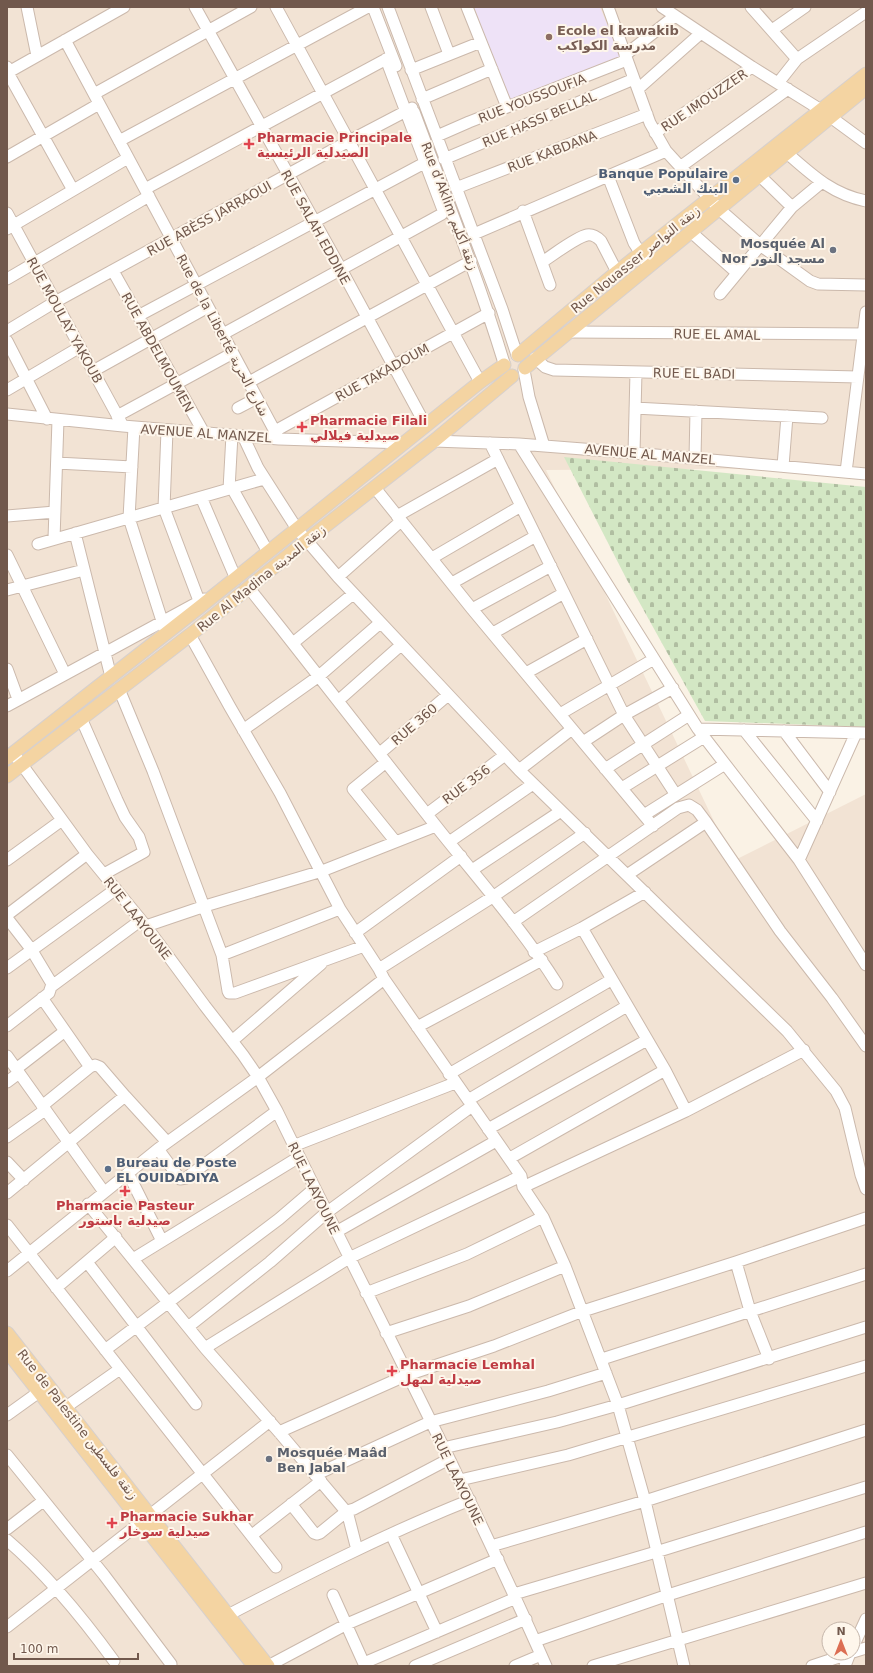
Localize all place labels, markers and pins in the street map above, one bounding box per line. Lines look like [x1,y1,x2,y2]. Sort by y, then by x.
place label: Ecole el kawakib مدرسة الكواكب [557,23,679,53]
marker: Ecole el kawakib مدرسة الكواكب [544,32,554,42]
place label: Pharmacie Principale الصيدلية الرئيسية [257,130,412,160]
marker: Pharmacie Principale الصيدلية الرئيسية [244,139,254,149]
place label: Banque Populaire البنك الشعبي [598,166,728,196]
marker: Banque Populaire البنك الشعبي [731,175,741,185]
place label: Mosquée Al Nor مسجد النور [721,236,825,266]
marker: Mosquée Al Nor مسجد النور [828,245,838,255]
place label: Pharmacie Filali صيدلية فيلالي [310,413,427,443]
marker: Pharmacie Filali صيدلية فيلالي [297,422,307,432]
place label: Bureau de Poste EL OUIDADIYA [116,1155,237,1185]
marker: Bureau de Poste EL OUIDADIYA [103,1164,113,1174]
marker: Pharmacie Pasteur صيدلية باستور [120,1186,130,1196]
place label: Pharmacie Pasteur صيدلية باستور [56,1198,195,1228]
place label: Pharmacie Lemhal صيدلية لمهل [400,1357,535,1387]
marker: Pharmacie Lemhal صيدلية لمهل [387,1366,397,1376]
place label: Mosquée Maâd Ben Jabal [277,1445,387,1475]
marker: Mosquée Maâd Ben Jabal [264,1454,274,1464]
place label: Pharmacie Sukhar صيدلية سوخار [119,1509,254,1539]
marker: Pharmacie Sukhar صيدلية سوخار [107,1518,117,1528]

